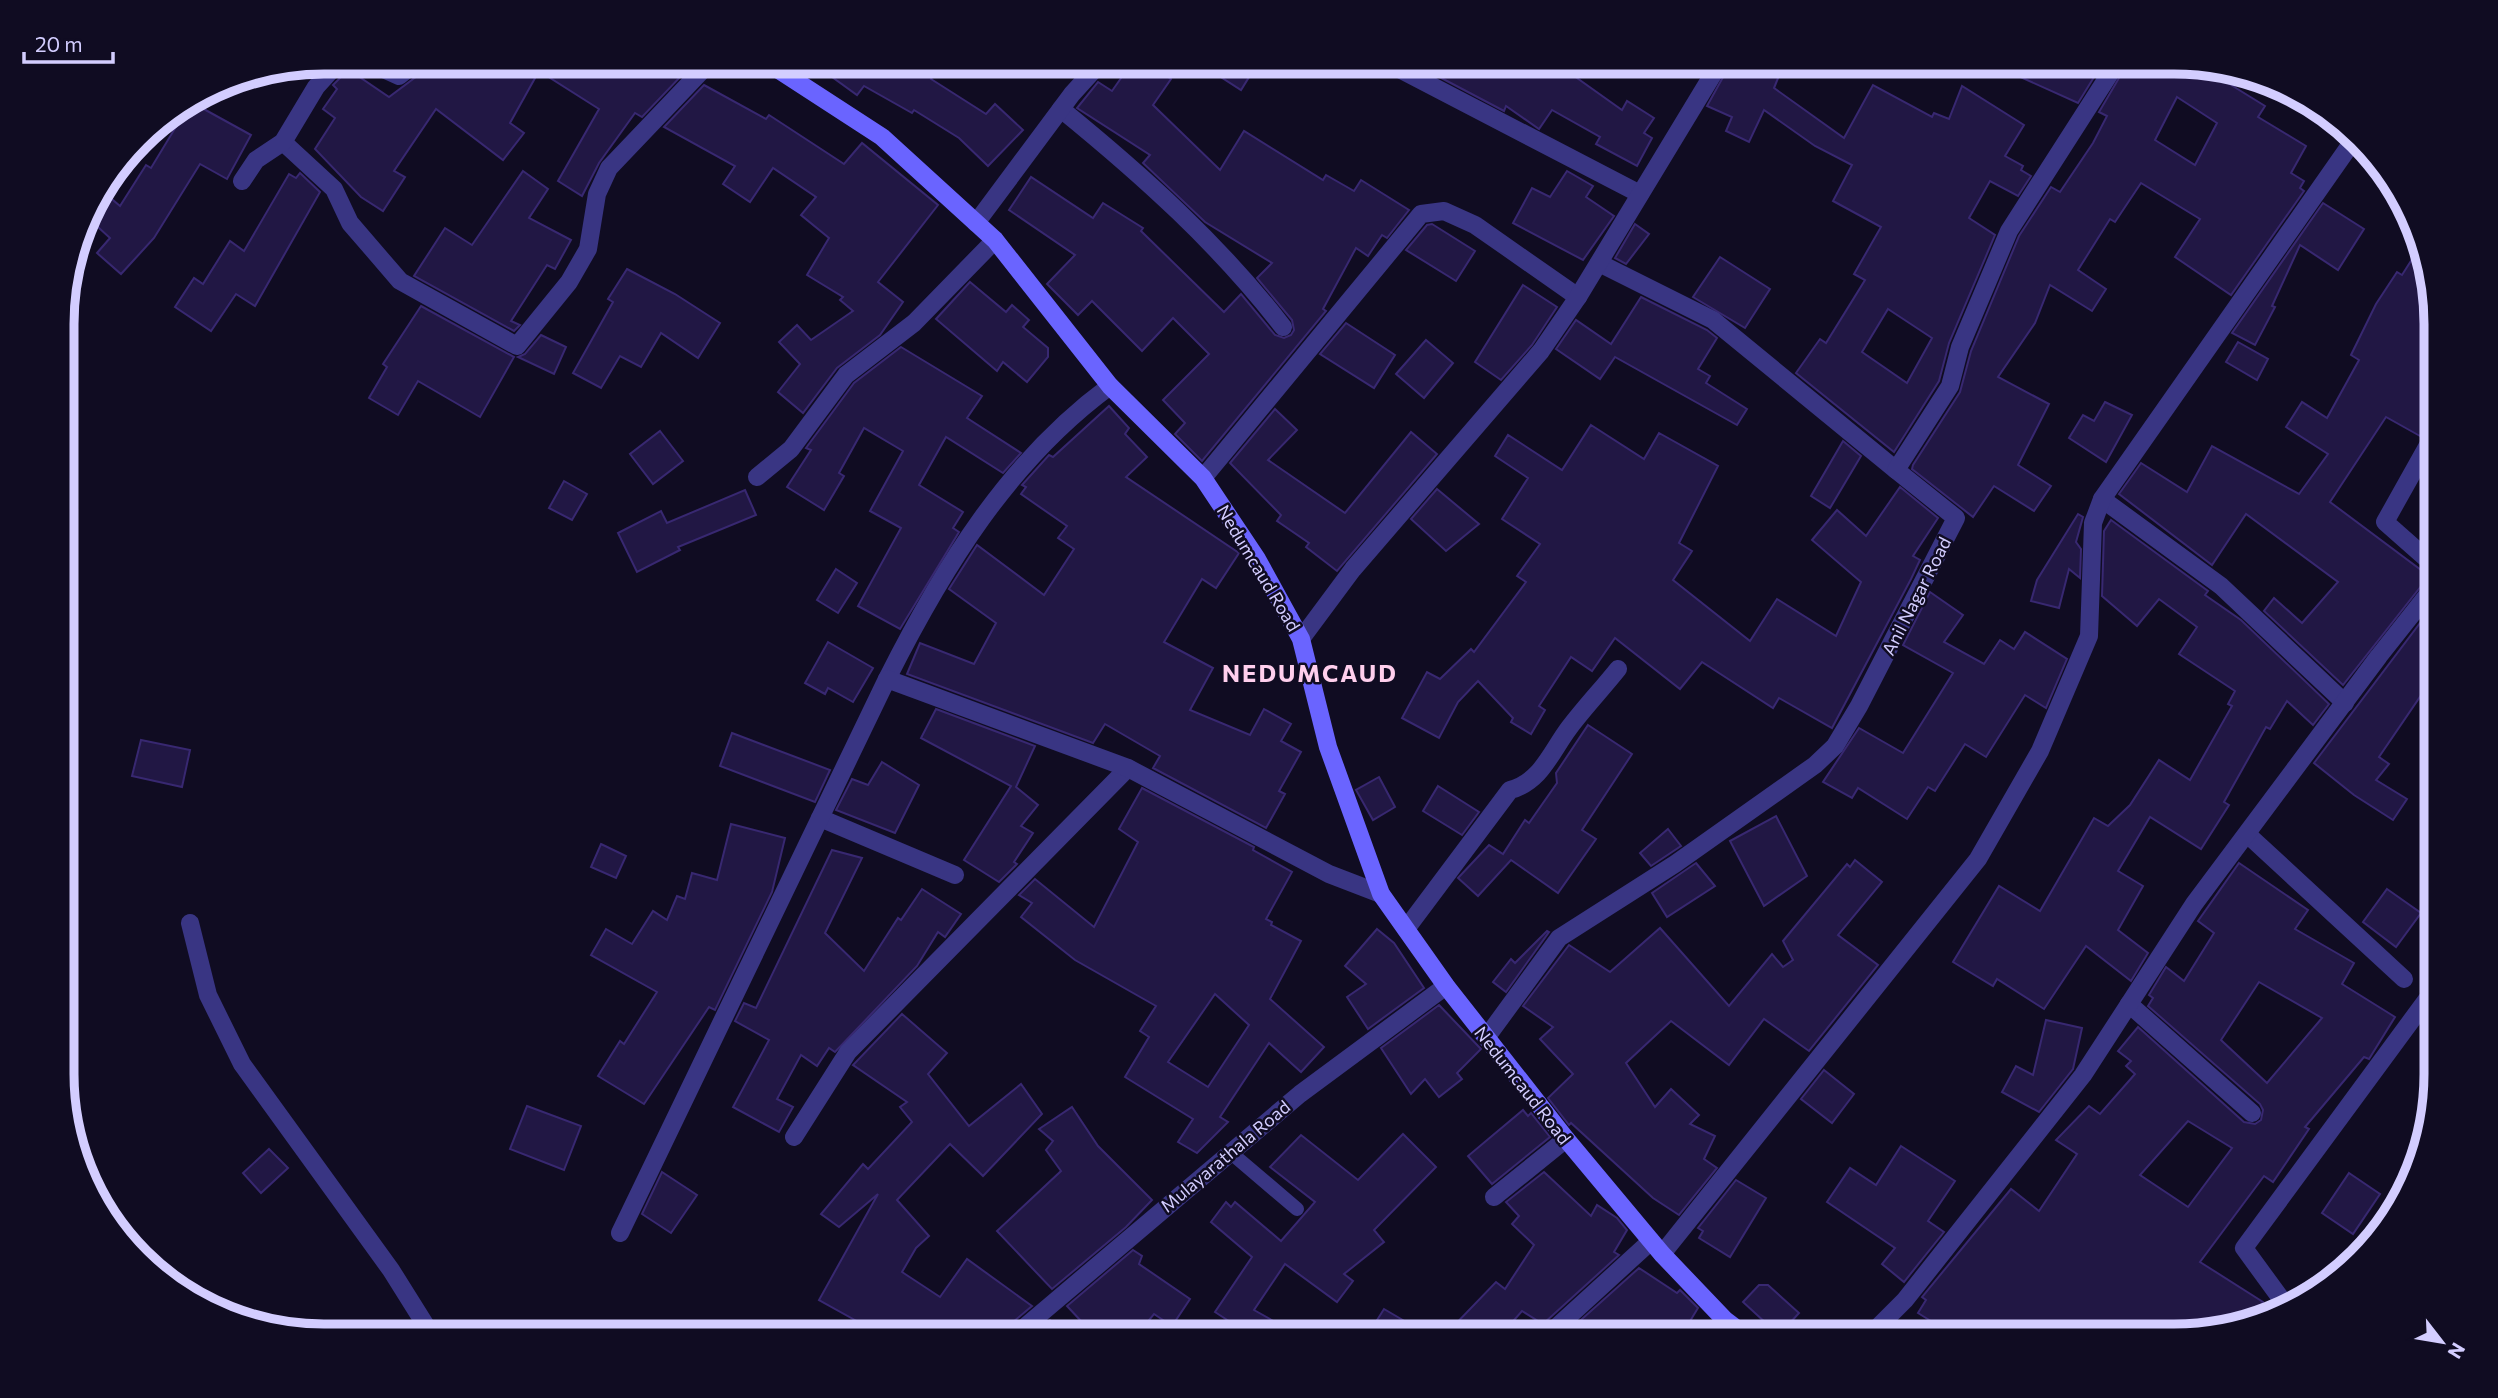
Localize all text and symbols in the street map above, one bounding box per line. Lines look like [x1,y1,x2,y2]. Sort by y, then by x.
scale bar [24,21,114,65]
text: 20 m [35,31,83,56]
street label: Nedumcaud Road [1213,501,1305,635]
street label: Anil Nagar Road [1877,533,1955,659]
district label: NEDUMCAUD [1222,658,1398,687]
street label: Nedumcaud Road [1470,1022,1576,1148]
street label: Mulayarathala Road [1156,1095,1294,1217]
north arrow [2407,1307,2477,1377]
text: N [2443,1339,2471,1363]

